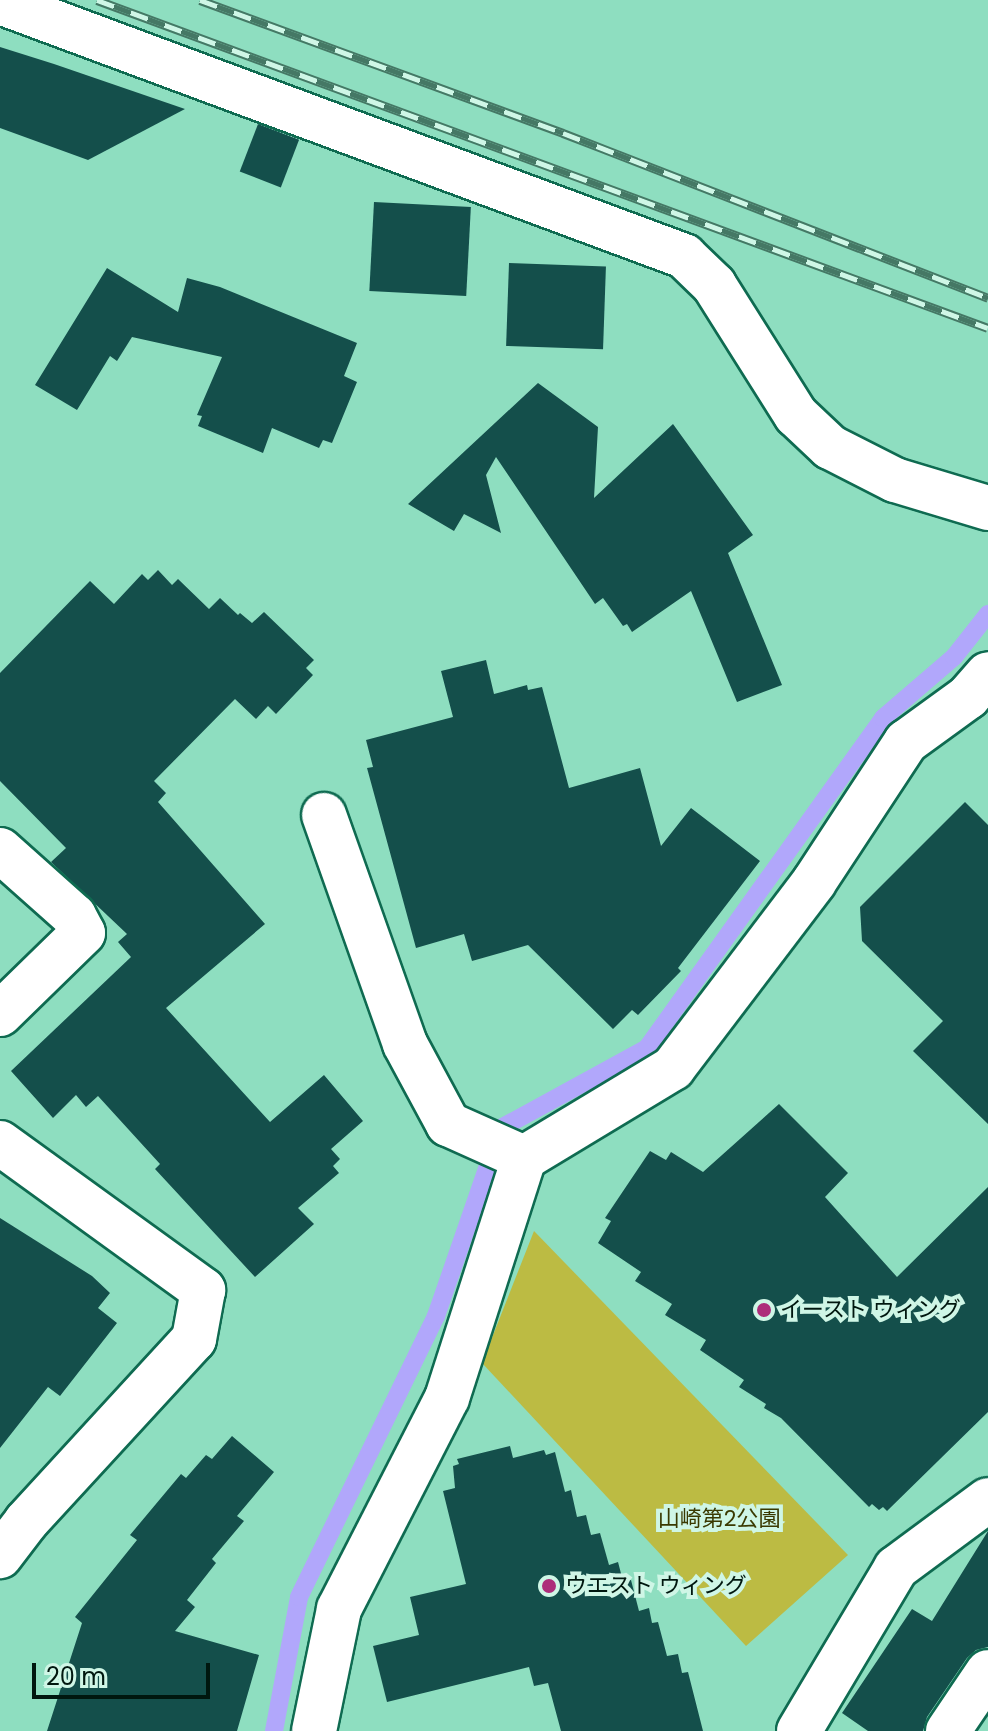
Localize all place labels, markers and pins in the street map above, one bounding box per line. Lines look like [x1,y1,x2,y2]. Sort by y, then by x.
place label: イースト ウィング [780,1297,962,1323]
marker: イースト ウィング [755,1301,773,1319]
place label: ウエスト ウィング [565,1573,747,1599]
marker: ウエスト ウィング [540,1577,558,1595]

